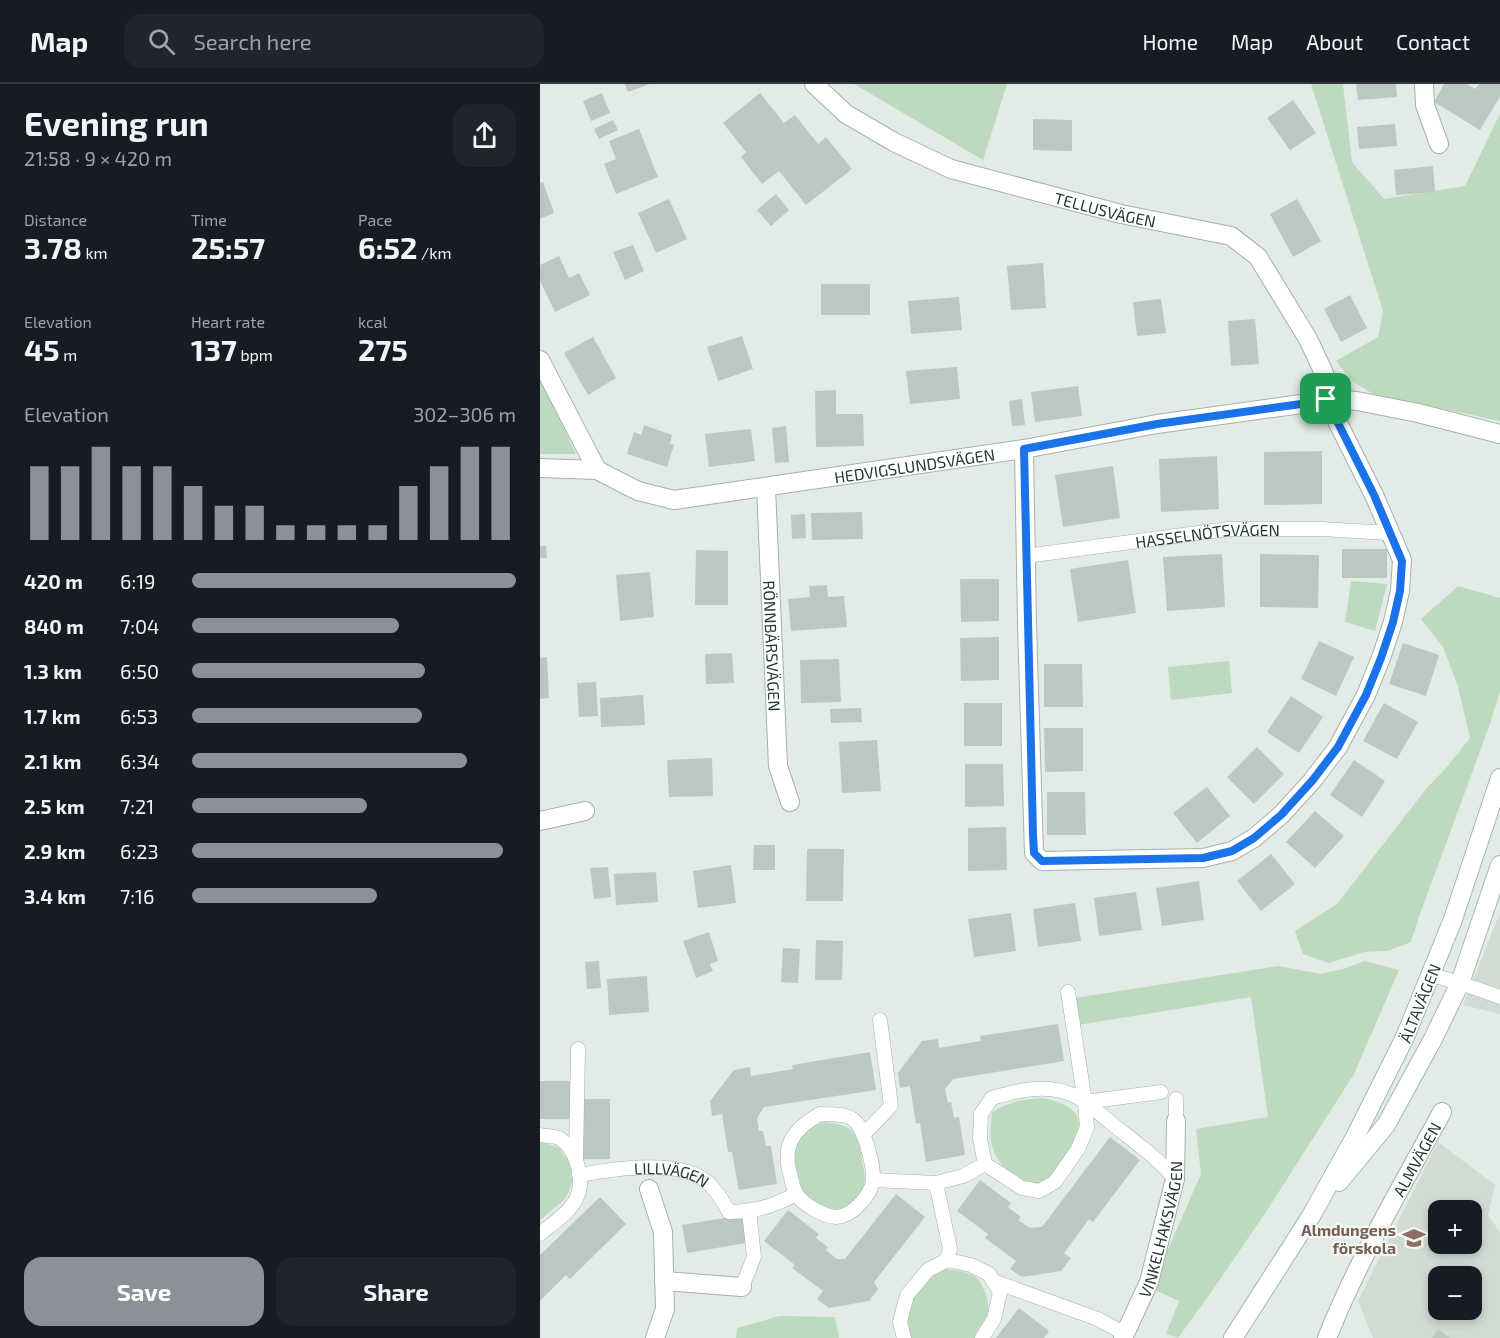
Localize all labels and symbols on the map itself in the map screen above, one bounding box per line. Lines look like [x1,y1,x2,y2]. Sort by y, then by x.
street label: TELLUSVÄGEN [1053,187,1158,230]
pin [1300,373,1351,424]
street label: HEDVIGSLUNDSVÄGEN [833,444,996,486]
street label: HASSELNÖTSVÄGEN [1134,519,1280,551]
street label: RÖNNBÄRSVÄGEN [761,580,785,712]
street label: ÄLTAVÄGEN [1394,960,1444,1045]
street label: ALMVÄGEN [1388,1119,1444,1199]
street label: LILLVÄGEN [634,1158,713,1190]
street label: VINKELHAKSVÄGEN [1134,1161,1185,1300]
place label: Almdungens förskola [1301,1220,1396,1257]
school or university icon: Almdungens förskola [1401,1225,1427,1251]

